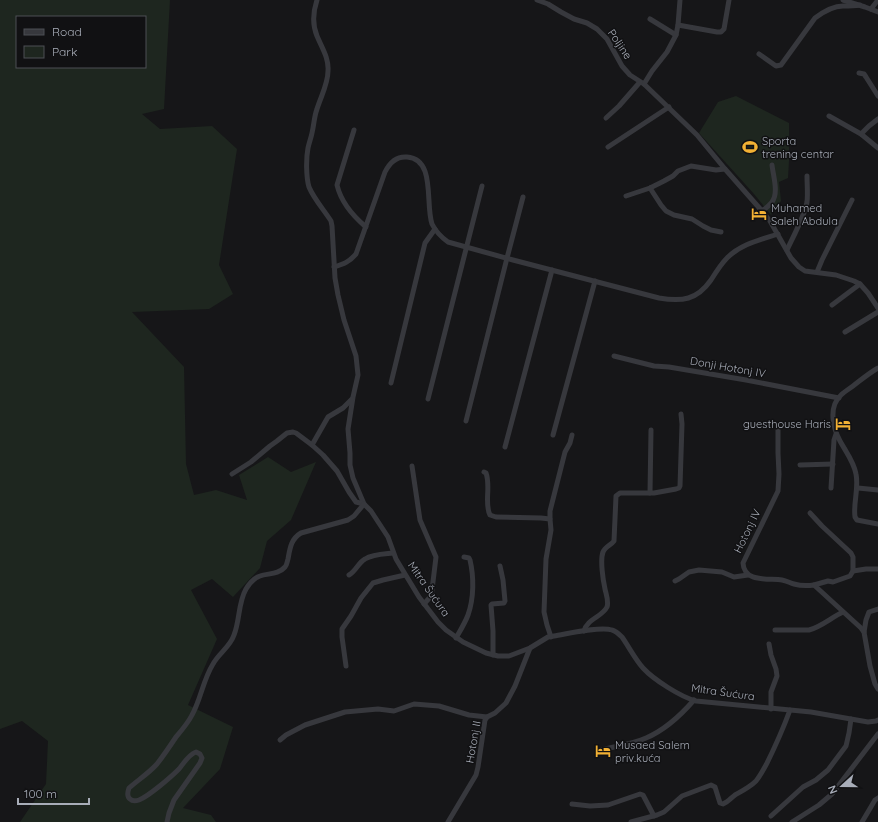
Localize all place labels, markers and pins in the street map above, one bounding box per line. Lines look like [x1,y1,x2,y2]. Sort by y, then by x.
place label: Sporta trening centar [762,134,835,161]
sports icon: Sporta trening centar [741,138,759,156]
place label: Muhamed Saleh Abdula [771,201,838,228]
hotel icon: Muhamed Saleh Abdula [750,205,768,223]
hotel icon: guesthouse Haris [834,415,852,433]
place label: guesthouse Haris [743,417,831,431]
place label: Musaed Salem priv.kuća [615,738,690,765]
hotel icon: Musaed Salem priv.kuća [594,742,612,760]

